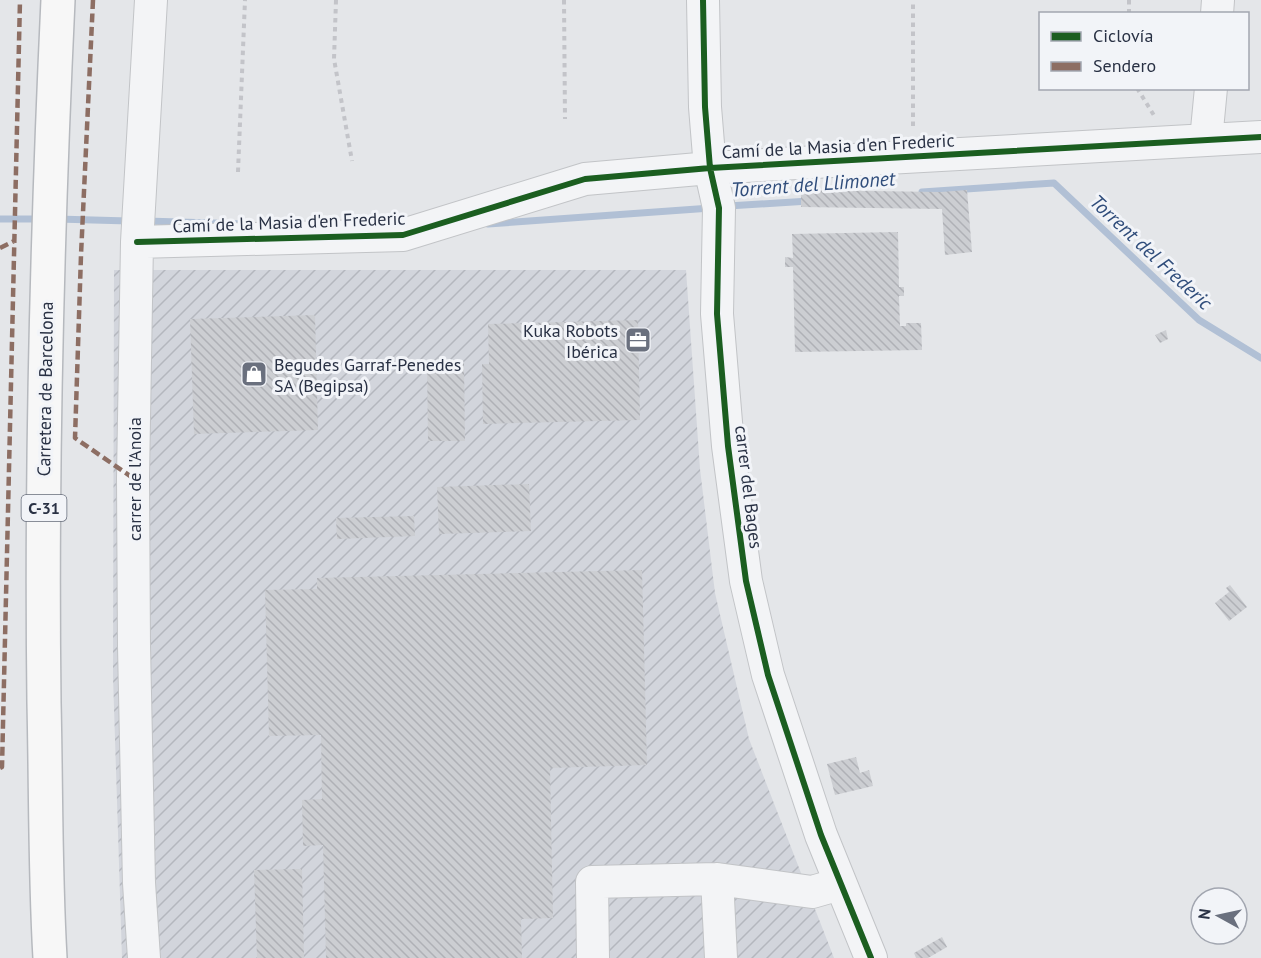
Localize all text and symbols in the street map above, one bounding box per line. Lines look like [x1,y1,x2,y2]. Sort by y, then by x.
legend [1039,12,1249,90]
text: Ciclovía [1093,24,1153,47]
text: Sendero [1093,54,1156,77]
street label: Camí de la Masia d'en Frederic [721,128,955,164]
water label: Torrent del Llimonet [730,165,898,203]
water label: Torrent del Frederic [1084,189,1218,316]
street label: Camí de la Masia d'en Frederic [172,206,406,238]
street label: Carretera de Barcelona [32,301,58,477]
place label: Kuka Robots Ibérica [523,319,618,363]
office icon: Kuka Robots Ibérica [623,325,653,355]
place label: Begudes Garraf-Penedes SA (Begipsa) [274,353,461,397]
shop icon: Begudes Garraf-Penedes SA (Begipsa) [239,359,269,389]
street label: carrer de l'Anoia [123,417,146,541]
street label: carrer del Bages [730,424,768,550]
road number: C-31 [22,495,66,521]
north arrow [1189,886,1249,946]
text: N [1194,907,1215,921]

